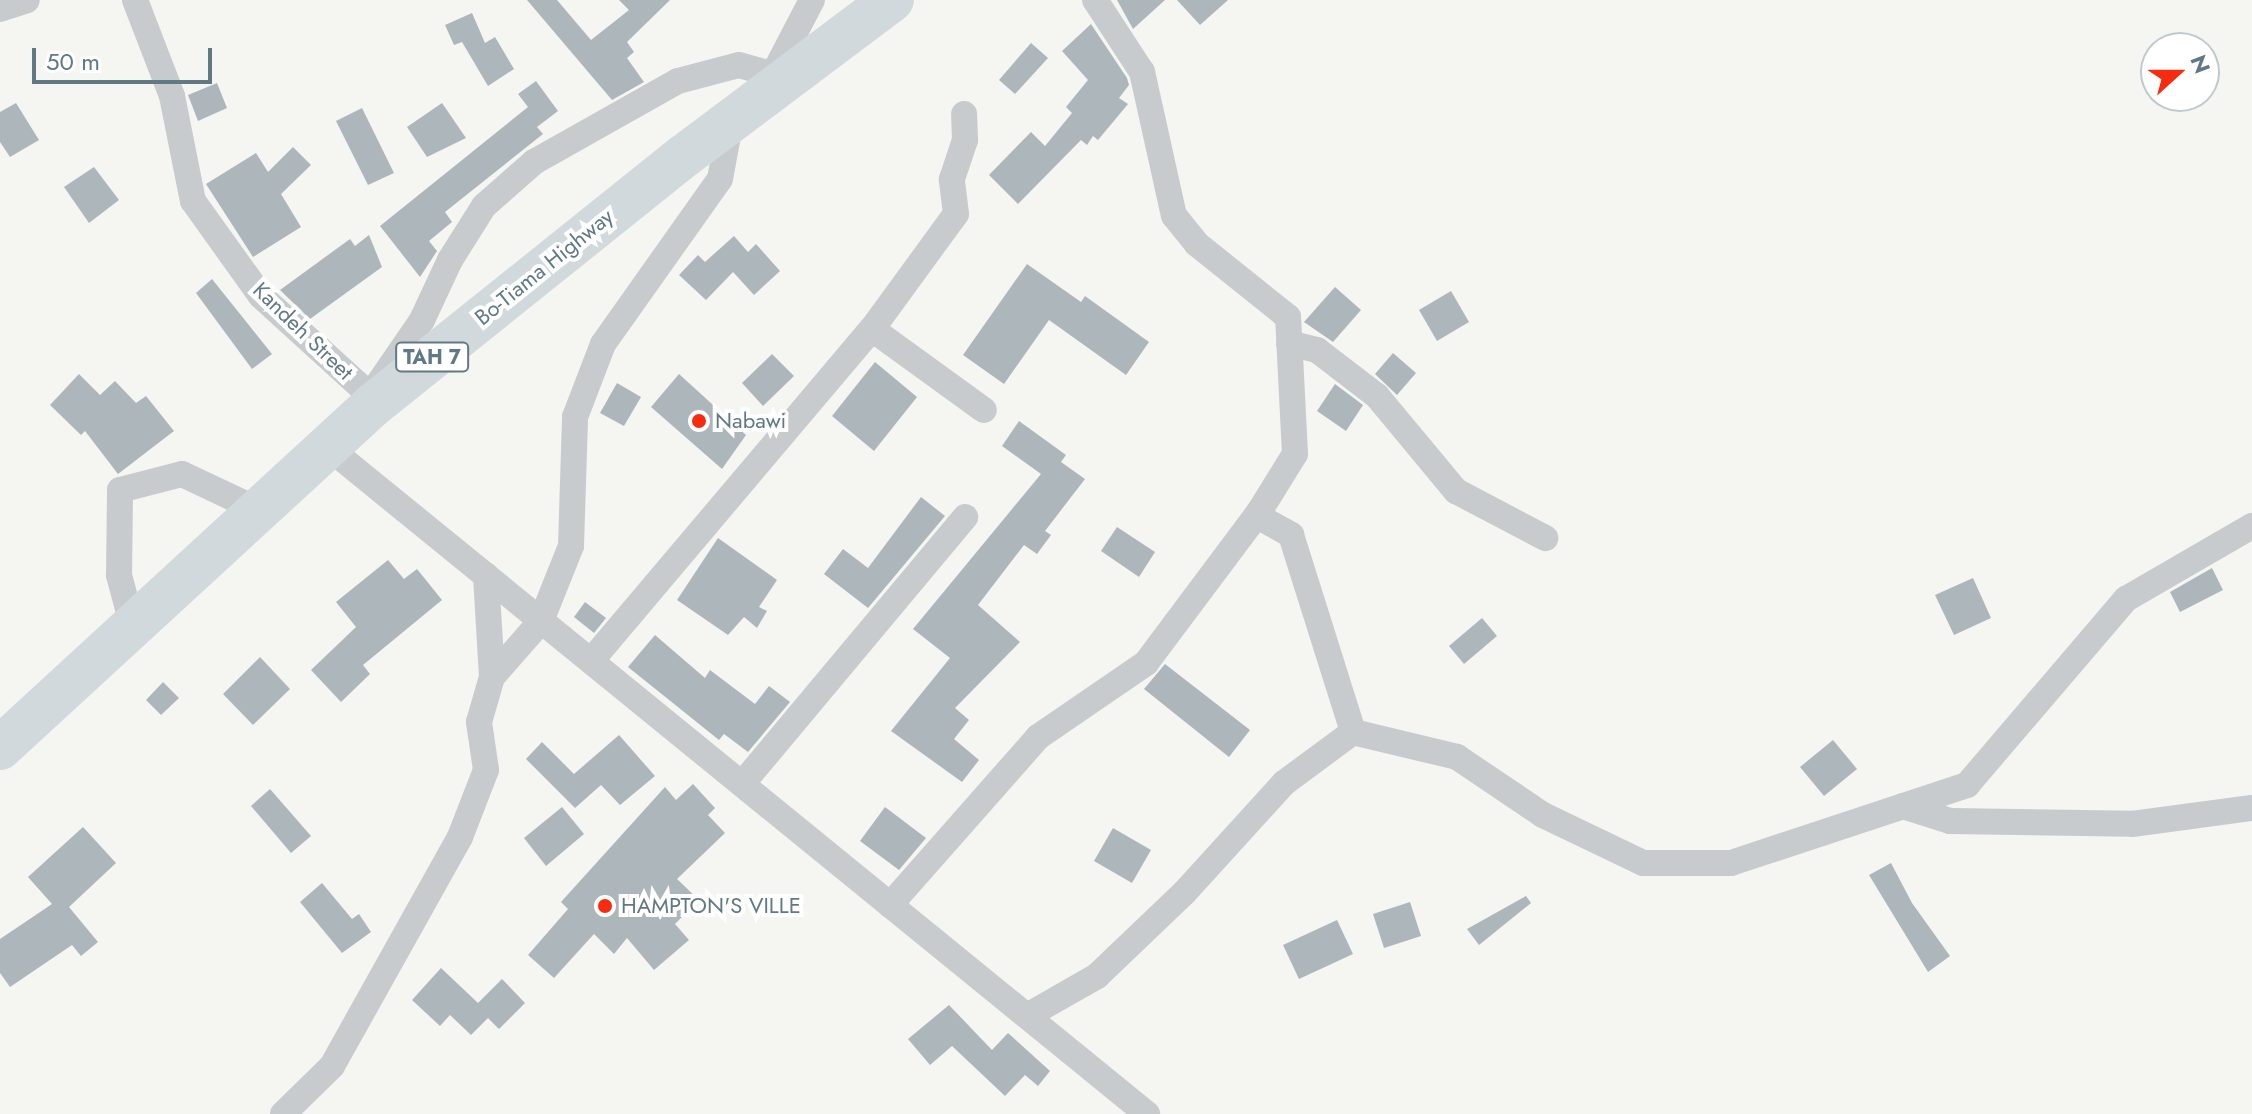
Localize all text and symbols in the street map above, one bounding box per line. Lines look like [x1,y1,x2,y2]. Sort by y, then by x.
scale bar [36,32,216,82]
north arrow [2140,32,2220,112]
text: 50 m [46,44,100,79]
text: N [2182,50,2219,78]
street label: Bo-Tiama Highway [470,203,618,331]
street label: Kandeh Street [247,277,359,385]
road number: TAH 7 [394,341,470,373]
place label: Nabawi [715,408,786,434]
marker: Nabawi [690,412,708,430]
place label: HAMPTON'S VILLE [621,893,801,919]
marker: HAMPTON'S VILLE [596,897,614,915]

